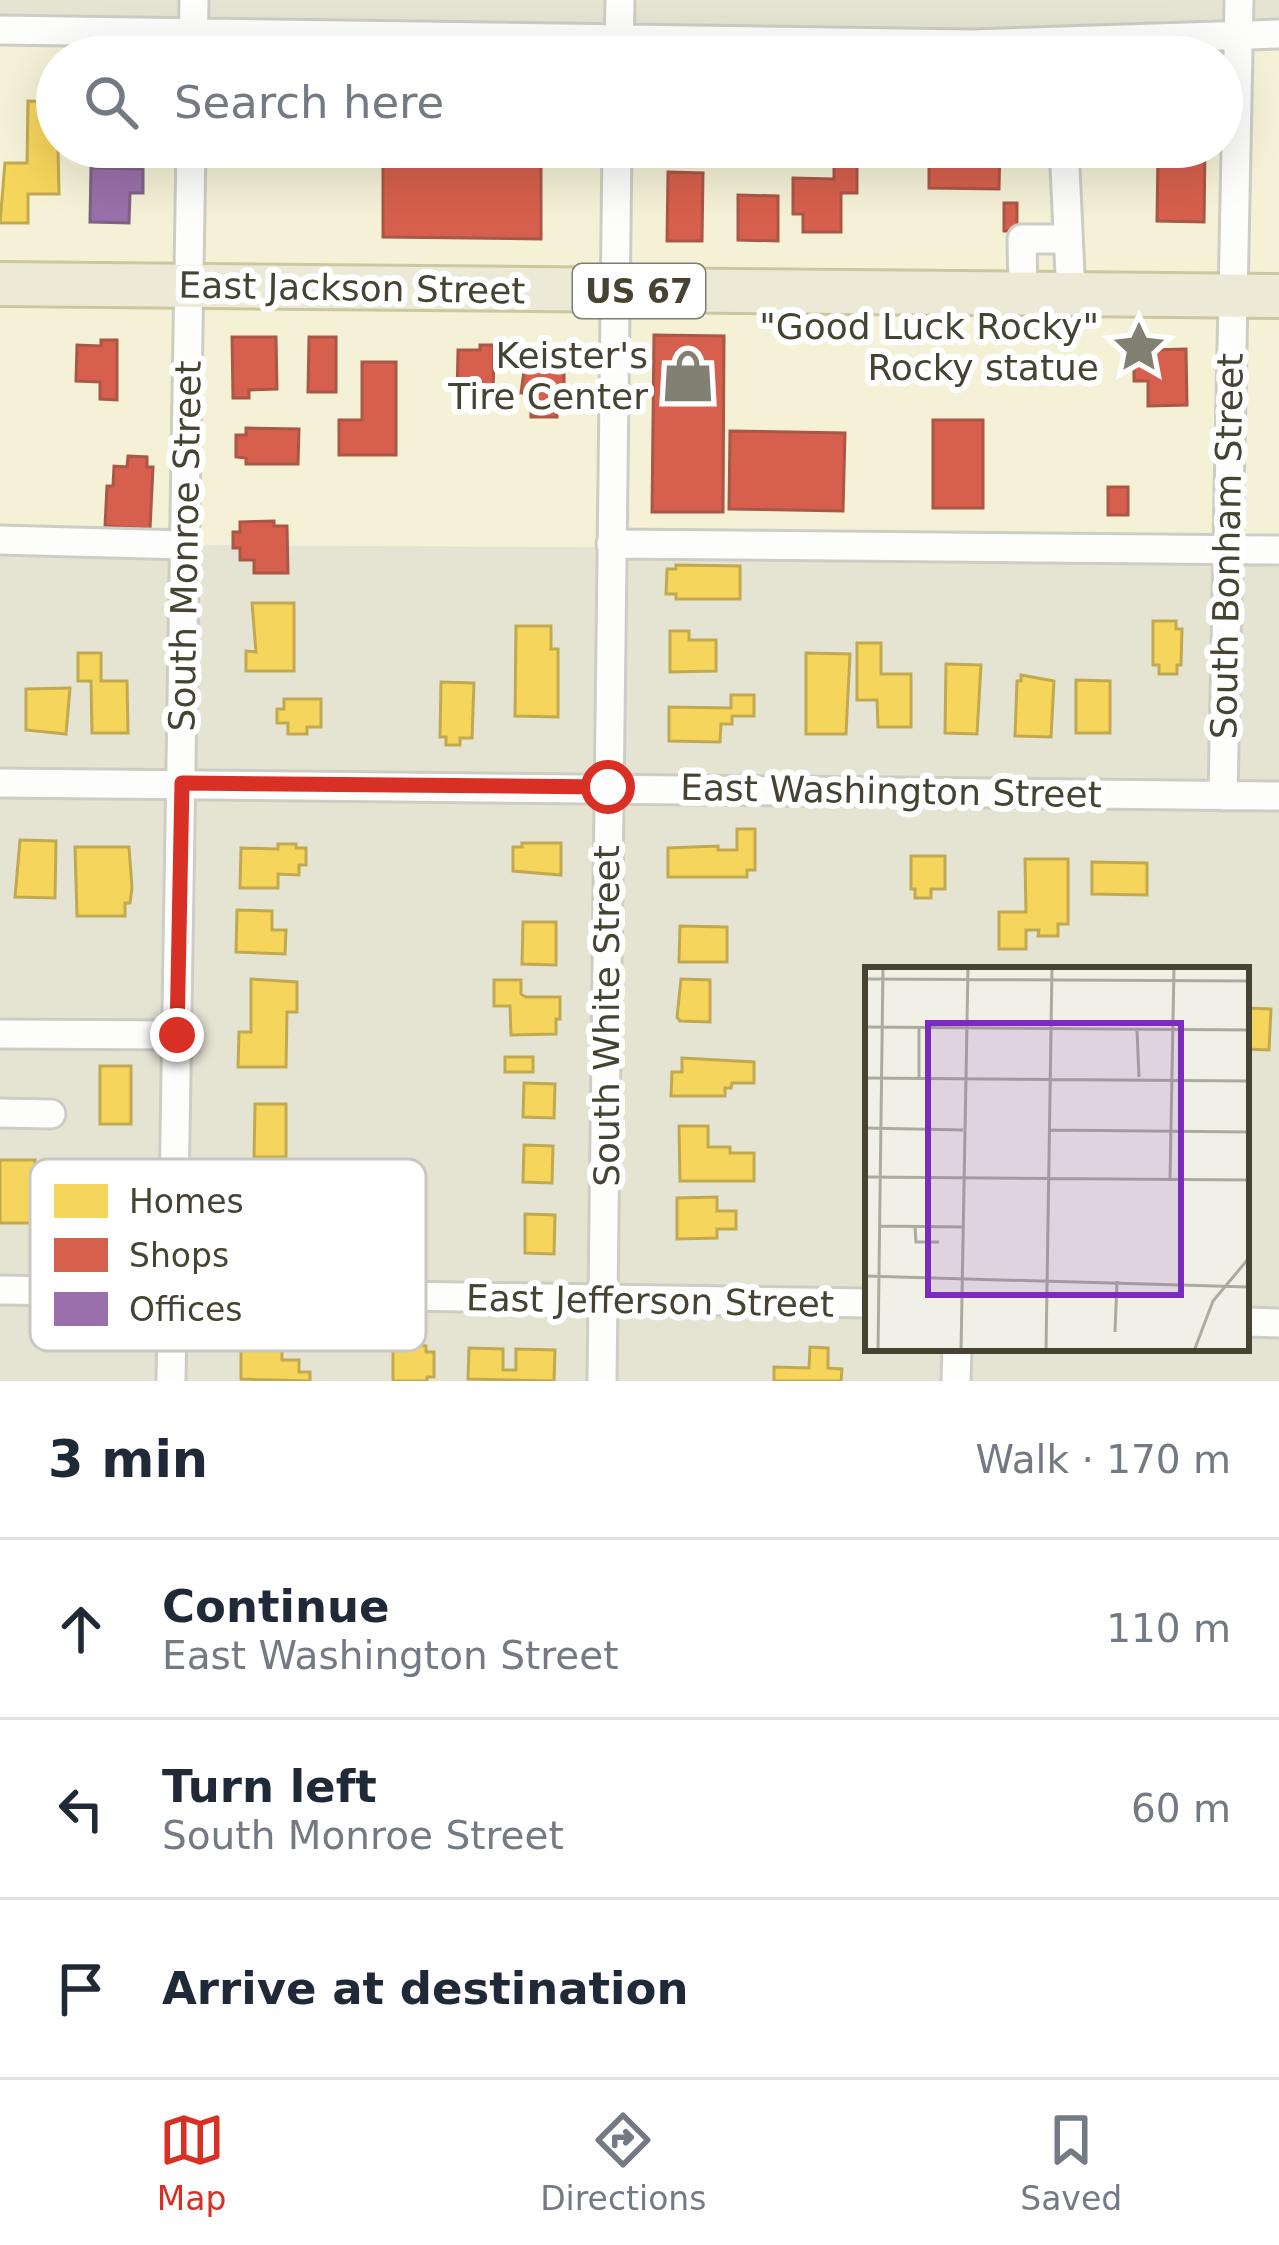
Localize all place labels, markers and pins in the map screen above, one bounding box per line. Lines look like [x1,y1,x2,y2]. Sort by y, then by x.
place label: "Good Luck Rocky" Rocky statue [759,306,1099,388]
place icon: "Good Luck Rocky" Rocky statue [1110,318,1168,376]
place label: Keister's Tire Center [447,335,648,417]
shop icon: Keister's Tire Center [659,347,717,405]

